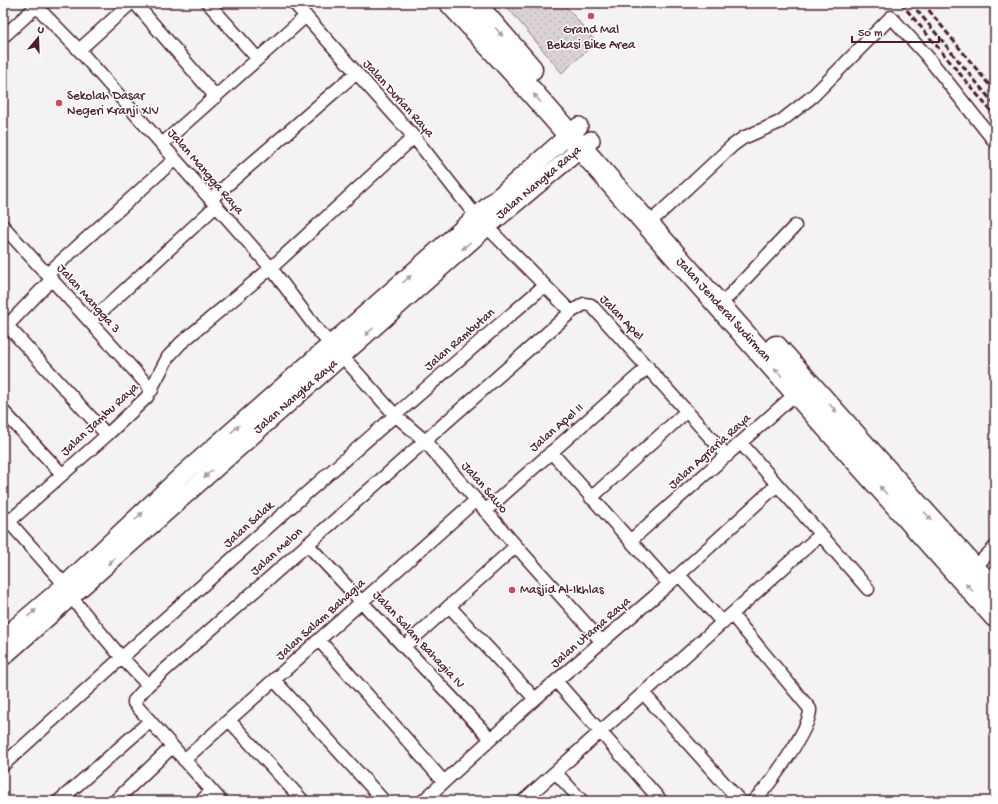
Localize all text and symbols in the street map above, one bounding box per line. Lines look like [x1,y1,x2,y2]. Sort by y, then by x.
marker: Grand Mal Bekasi Bike Area [586,11,596,21]
north arrow [18,18,58,58]
scale bar [852,18,939,44]
place label: Grand Mal Bekasi Bike Area [546,23,636,53]
text: U [36,24,46,37]
one-way arrow [495,27,504,38]
text: 50 m [858,27,883,41]
street label: Jalan Durian Raya [359,57,437,142]
place label: Sekolah Dasar Negeri Kranji XIV [67,89,159,119]
one-way arrow [533,93,542,103]
marker: Sekolah Dasar Negeri Kranji XIV [54,98,64,108]
street label: Jalan Mangga Raya [164,126,247,218]
street label: Jalan Nangka Raya [493,143,585,223]
one-way arrow [461,241,471,250]
street label: Jalan Jenderal Sudirman [672,255,774,366]
street label: Jalan Mangga 3 [53,261,123,337]
one-way arrow [402,274,412,283]
street label: Jalan Apel [596,292,646,344]
street label: Jalan Rambutan [422,305,499,375]
one-way arrow [364,328,374,337]
street label: Jalan Nangka Raya [251,356,342,438]
one-way arrow [774,367,783,376]
street label: Jalan Jambu Raya [58,380,142,460]
street label: Jalan Apel II [527,401,587,455]
one-way arrow [828,403,837,413]
street label: Jalan Agraria Raya [666,411,755,493]
one-way arrow [230,424,241,433]
street label: Jalan Sawo [458,459,511,517]
one-way arrow [203,469,214,478]
one-way arrow [879,485,888,494]
street label: Jalan Salak [221,498,278,552]
one-way arrow [134,511,144,521]
one-way arrow [923,511,932,522]
street label: Jalan Melon [248,524,307,579]
one-way arrow [107,556,117,565]
street label: Jalan Salam Bahagia [273,576,369,664]
one-way arrow [965,582,974,592]
place label: Masjid Al-Ikhlas [520,583,605,598]
marker: Masjid Al-Ikhlas [507,585,517,595]
street label: Jalan Salam Bahagia IV [369,588,467,692]
street label: Jalan Utama Raya [548,594,634,672]
one-way arrow [27,608,38,617]

